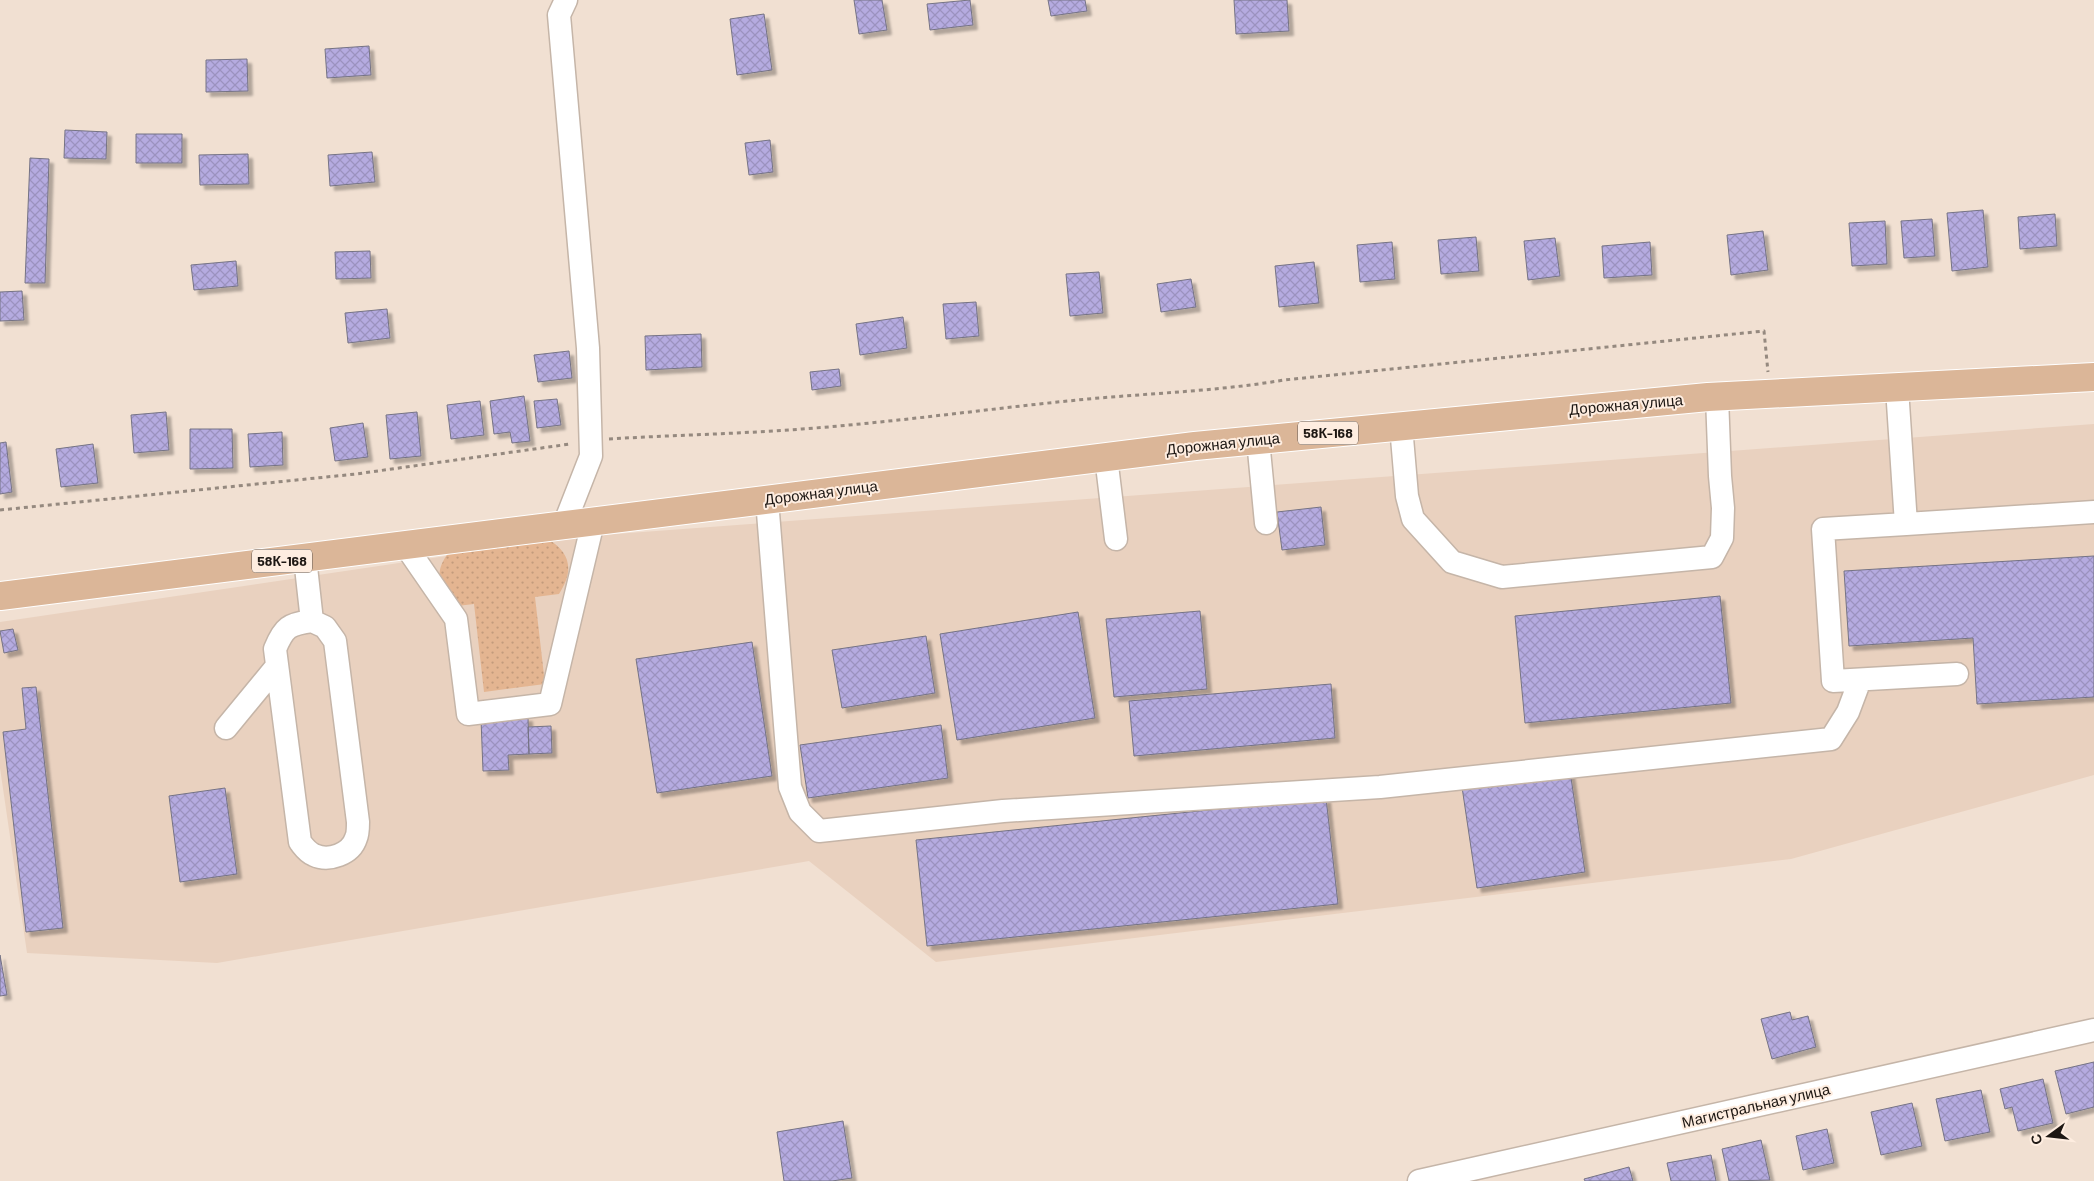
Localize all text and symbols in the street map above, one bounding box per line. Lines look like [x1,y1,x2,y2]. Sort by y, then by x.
street label: Дорожная улица [1568,390,1684,418]
road number: 58К-168 [1298,422,1358,444]
street label: Дорожная улица [1165,428,1281,458]
street label: Дорожная улица [763,476,879,508]
road number: 58К-168 [252,550,312,572]
street label: Магистральная улица [1680,1079,1832,1131]
north arrow [2024,1111,2074,1161]
text: С [2026,1132,2045,1147]

